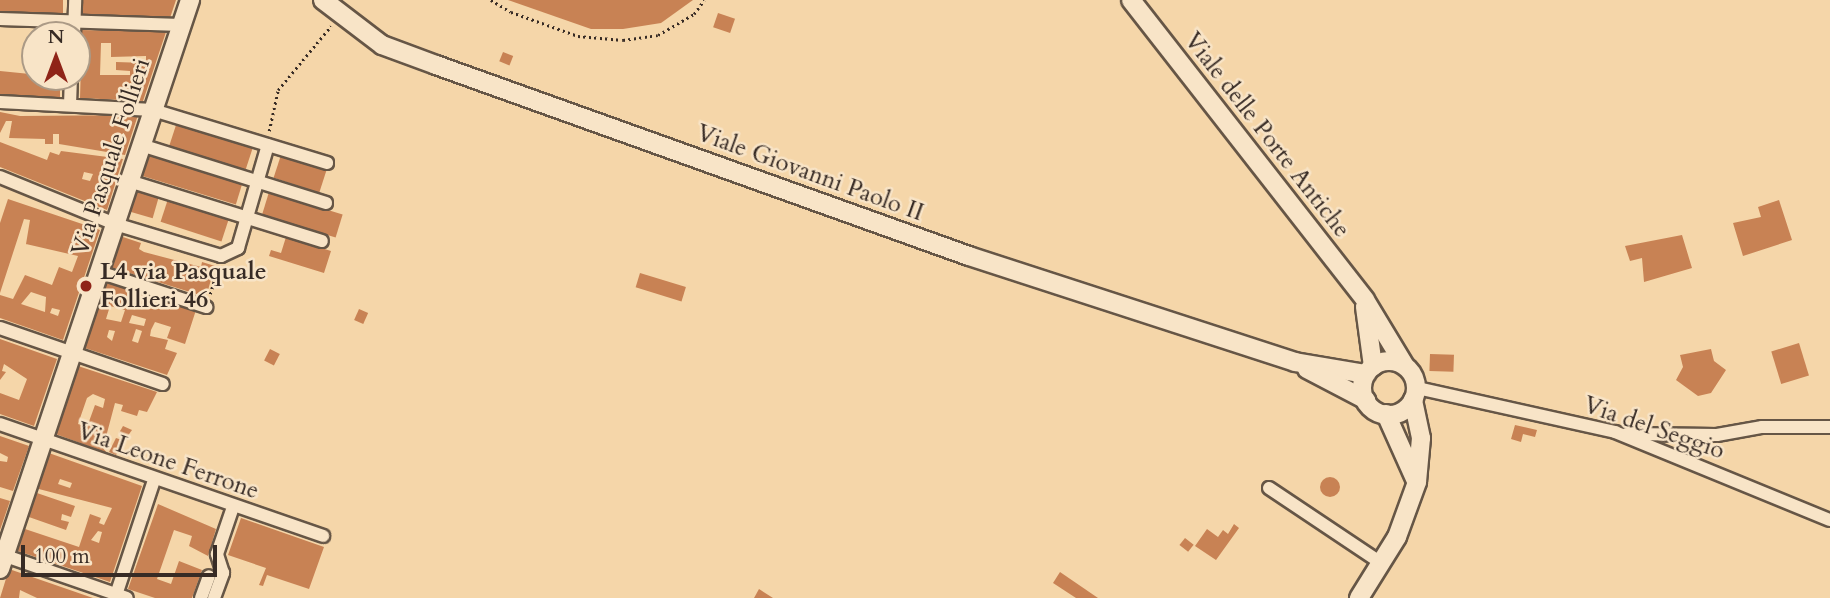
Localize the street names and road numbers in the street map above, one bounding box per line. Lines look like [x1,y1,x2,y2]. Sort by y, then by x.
street label: Viale delle Porte Antiche [1178,27,1356,243]
street label: Via Pasquale Follieri [66,55,156,259]
street label: Viale Giovanni Paolo II [693,119,927,227]
street label: Via del Seggio [1580,390,1728,466]
street label: Via Leone Ferrone [73,416,263,506]

